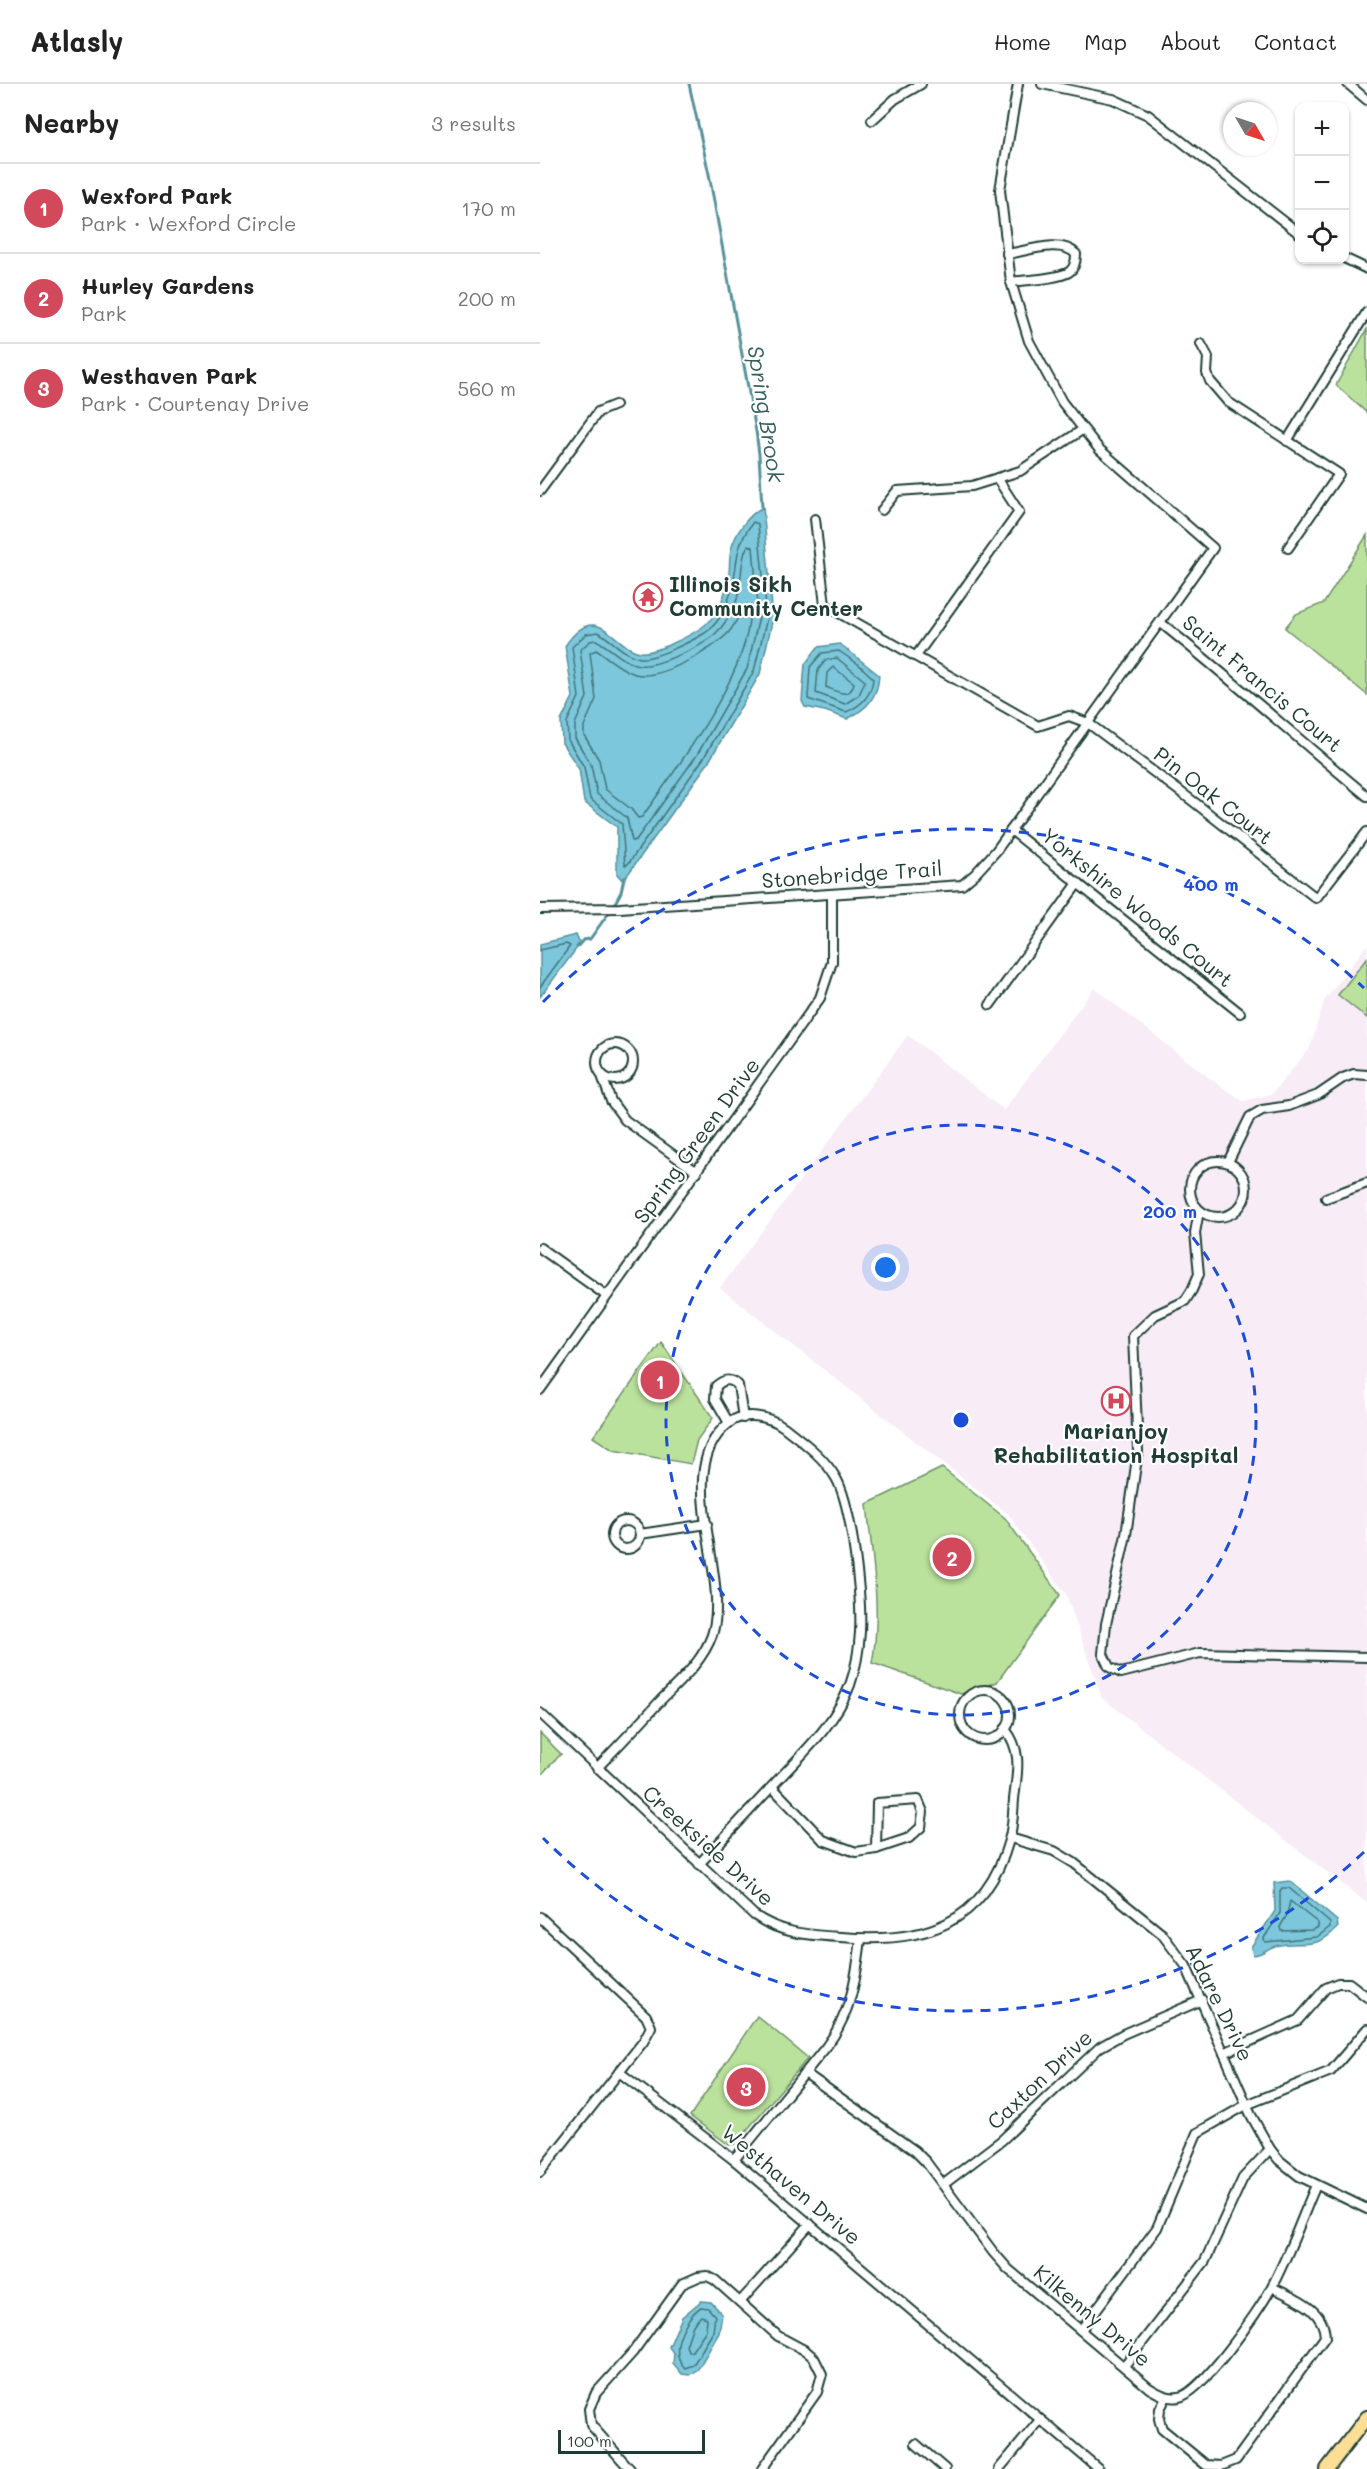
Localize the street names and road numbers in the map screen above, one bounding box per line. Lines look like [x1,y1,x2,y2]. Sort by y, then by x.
street label: Saint Francis Court [1178,608,1348,758]
street label: Pin Oak Court [1149,740,1279,850]
street label: Yorkshire Woods Court [1037,821,1239,993]
street label: Stonebridge Trail [761,854,943,893]
street label: Spring Green Drive [627,1052,765,1228]
street label: Creekside Drive [638,1779,780,1911]
street label: Adare Drive [1180,1939,1260,2065]
street label: Caxton Drive [981,2023,1097,2135]
street label: Westhaven Drive [717,2118,867,2250]
street label: Kilkenny Drive [1029,2258,1157,2372]

